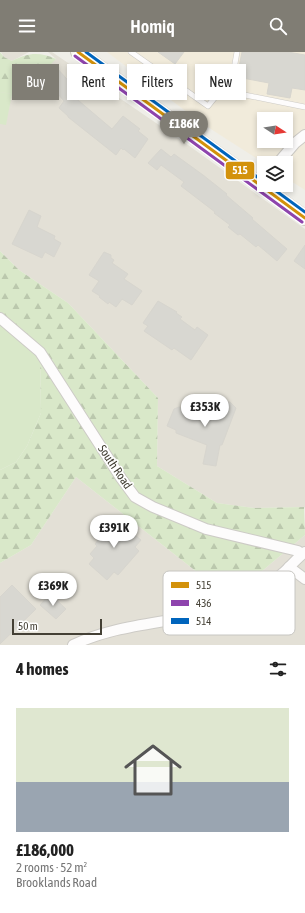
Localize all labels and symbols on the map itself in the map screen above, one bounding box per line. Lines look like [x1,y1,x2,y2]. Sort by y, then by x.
pin: £186K [156,111,212,145]
north arrow [257,112,293,148]
line badge: 515 [225,161,255,180]
text: 515 [232,164,248,176]
pin: £353K [177,394,233,428]
street label: South Road [95,442,135,492]
pin: £391K [86,515,142,549]
legend [163,571,295,635]
pin: £369K [25,573,81,607]
text: 515 [196,579,212,591]
text: 436 [196,597,212,609]
text: 514 [196,615,212,627]
scale bar [12,617,102,636]

